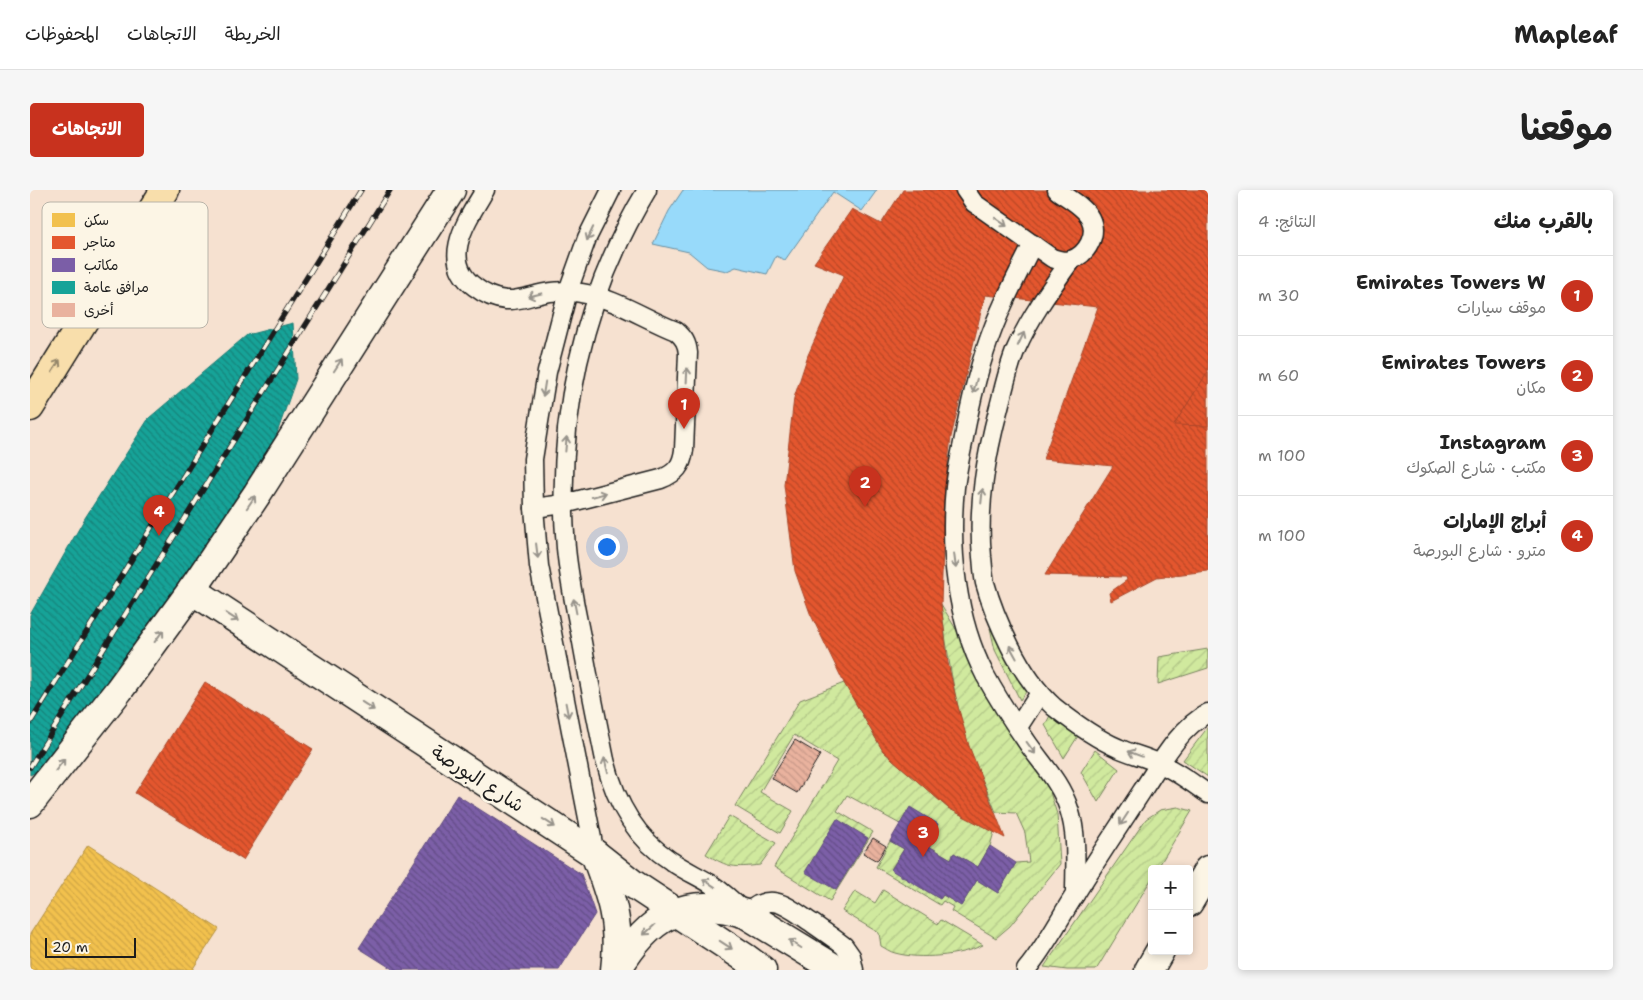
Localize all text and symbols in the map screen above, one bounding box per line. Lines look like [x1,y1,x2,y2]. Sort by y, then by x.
text: Mapleaf [1514,19,1618,51]
text: المحفوظات [25,22,99,46]
text: الاتجاهات [127,22,197,46]
text: الخريطة [225,22,281,46]
button: الاتجاهات [30,103,144,157]
text: موقعنا [1520,104,1613,151]
legend [42,202,208,328]
text: بالقرب منك [1494,207,1593,235]
text: سكن [84,211,109,229]
text: النتائج: 4 [1258,211,1316,232]
one-way arrow [993,217,1007,227]
one-way arrow [584,226,594,241]
text: متاجر [83,233,116,251]
text: مكاتب [84,256,118,274]
text: Emirates Towers W [1356,270,1546,295]
text: مرافق عامة [84,278,149,296]
text: 30 m [1258,285,1299,306]
text: 1 [1573,285,1581,306]
one-way arrow [527,291,543,300]
text: موقف سيارات [1457,297,1546,318]
text: أخرى [84,301,114,319]
one-way arrow [1017,332,1026,347]
text: Emirates Towers [1381,350,1546,375]
one-way arrow [333,358,343,372]
one-way arrow [50,359,61,373]
text: 60 m [1258,365,1299,386]
text: 2 [1571,365,1583,386]
one-way arrow [683,367,692,383]
text: مكان [1516,377,1546,398]
one-way arrow [970,378,979,394]
one-way arrow [539,381,549,397]
pin: 1 [668,388,700,429]
text: Instagram [1439,430,1546,455]
one-way arrow [561,436,570,452]
text: 100 m [1258,445,1306,466]
text: 3 [1571,445,1583,466]
text: مكتب · شارع الصكوك [1406,457,1546,478]
pin: 2 [849,466,881,507]
one-way arrow [977,488,987,504]
one-way arrow [590,490,606,499]
pin: 4 [143,495,175,536]
one-way arrow [246,495,256,509]
text: أبراج الإمارات [1443,509,1546,534]
text: 100 m [1258,525,1306,546]
text: 4 [1571,525,1583,546]
your location [594,534,620,560]
text: مترو · شارع البورصة [1413,540,1546,561]
one-way arrow [532,542,542,558]
one-way arrow [950,553,960,569]
one-way arrow [569,598,579,614]
one-way arrow [225,612,239,622]
one-way arrow [154,629,164,643]
one-way arrow [1008,645,1018,660]
one-way arrow [361,701,375,711]
one-way arrow [563,702,572,718]
street label: شارع البورصة [426,739,529,819]
one-way arrow [1026,741,1037,754]
one-way arrow [1127,749,1143,758]
one-way arrow [601,758,610,774]
one-way arrow [55,759,66,772]
one-way arrow [1119,811,1129,825]
pin: 3 [907,816,939,857]
one-way arrow [541,819,555,829]
map controls [1148,865,1193,955]
button: + [1148,865,1193,910]
one-way arrow [702,878,716,888]
button: − [1148,910,1193,955]
one-way arrow [643,924,656,936]
scale bar [45,935,136,958]
text: 20 m [52,938,88,956]
one-way arrow [789,939,803,949]
one-way arrow [718,940,732,950]

